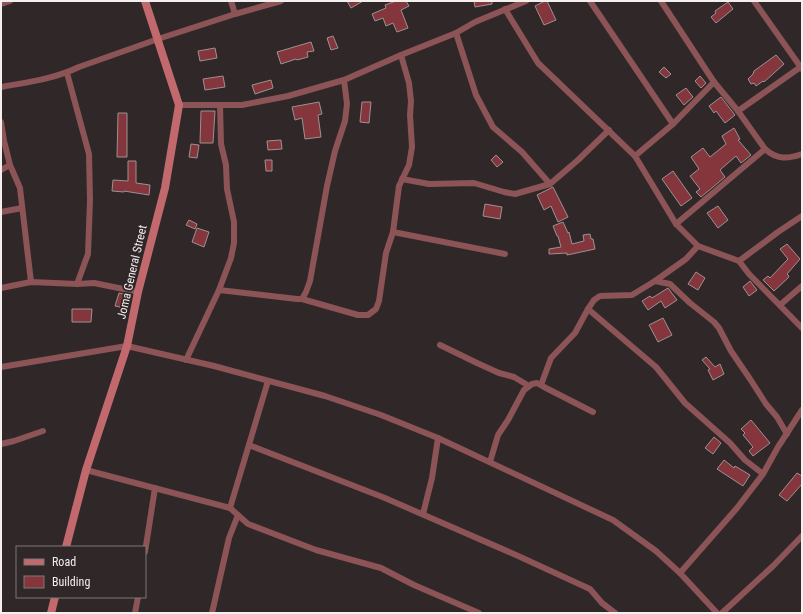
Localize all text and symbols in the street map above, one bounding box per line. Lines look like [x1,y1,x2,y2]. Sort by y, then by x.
street label: Joma General Street [114,223,150,320]
legend [16,546,146,598]
text: Road [52,555,76,569]
text: Building [52,575,90,589]

